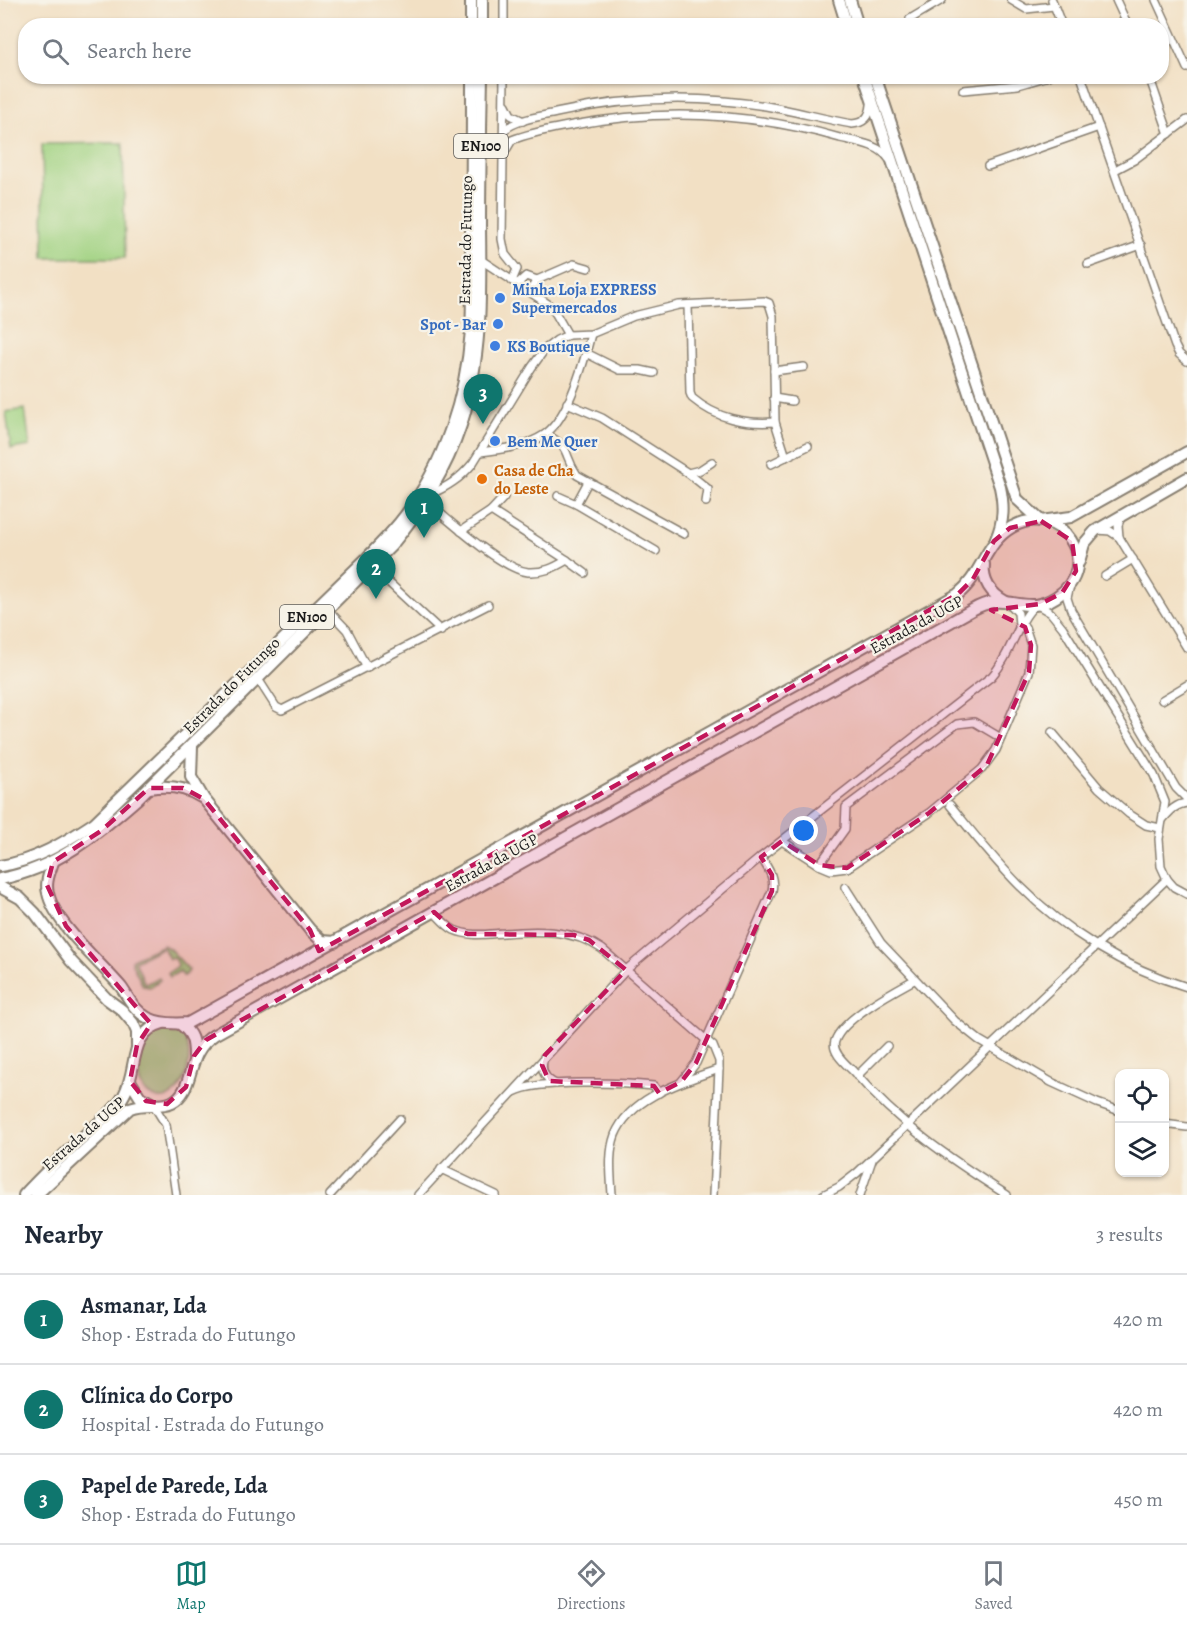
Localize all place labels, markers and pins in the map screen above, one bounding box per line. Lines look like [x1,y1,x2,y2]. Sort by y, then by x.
place label: Minha Loja EXPRESS Supermercados [512,279,657,319]
marker: Minha Loja EXPRESS Supermercados [493,291,507,305]
place label: Spot - Bar [420,314,486,336]
marker: Spot - Bar [491,317,505,331]
place label: KS Boutique [507,336,590,358]
marker: KS Boutique [488,339,502,353]
pin: 3 [464,374,502,424]
place label: Bem Me Quer [507,431,598,453]
marker: Bem Me Quer [488,434,502,448]
place label: Casa de Cha do Leste [494,460,574,500]
marker: Casa de Cha do Leste [475,472,489,486]
pin: 1 [404,488,444,538]
pin: 2 [356,550,395,599]

